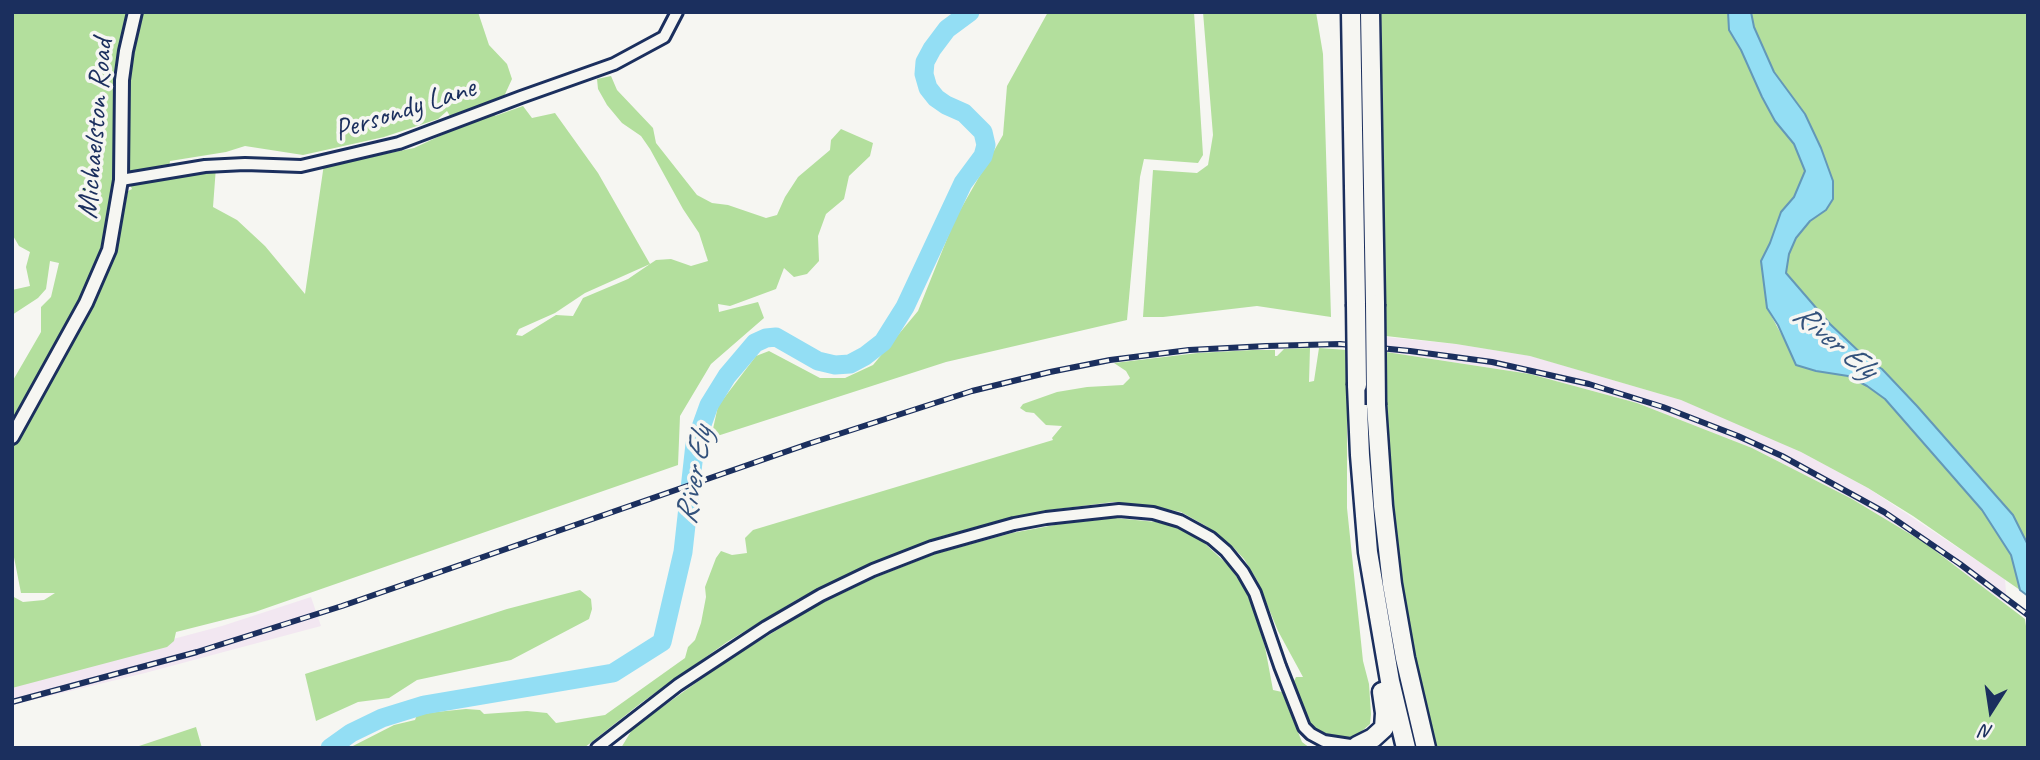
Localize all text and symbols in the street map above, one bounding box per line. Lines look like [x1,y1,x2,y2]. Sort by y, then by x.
street label: Michaelston Road [70,38,122,220]
street label: Persondy Lane [330,70,480,150]
water label: River Ely [1785,296,1883,388]
water label: River Ely [668,425,722,527]
north arrow [1956,676,2026,746]
text: N [1978,719,1995,745]

